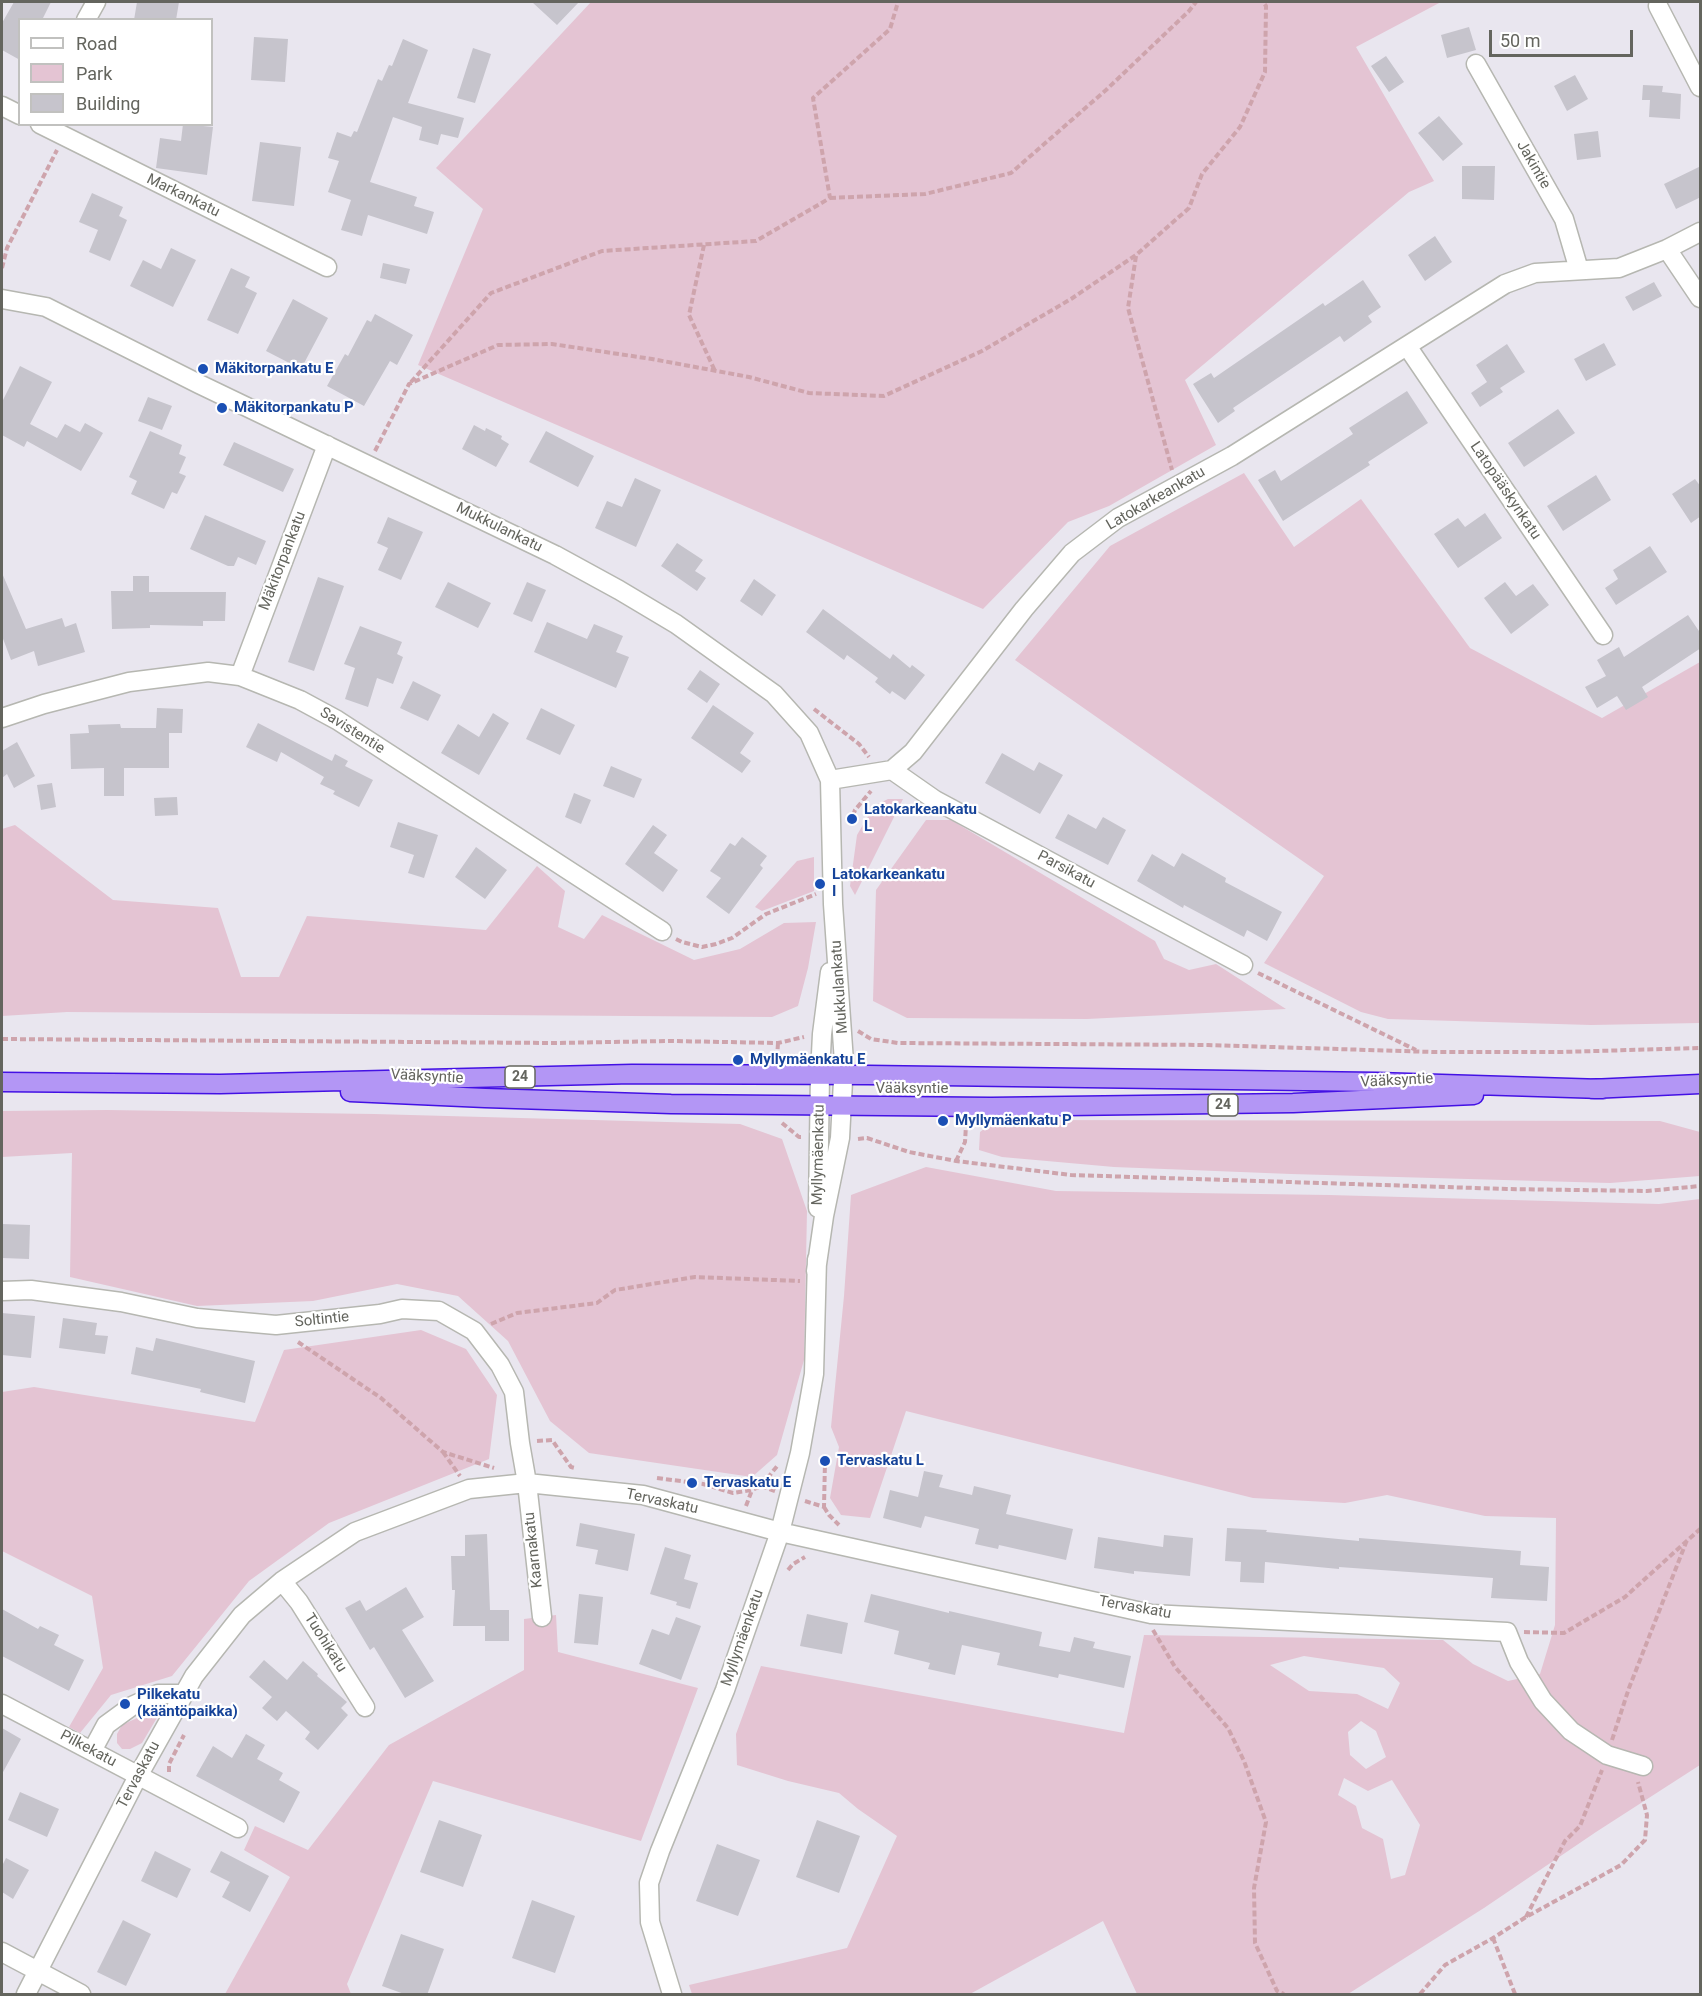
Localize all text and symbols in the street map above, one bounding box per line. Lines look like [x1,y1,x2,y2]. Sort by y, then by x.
legend [18,18,213,126]
scale bar [1492,18,1636,56]
text: 50 m [1500,30,1540,51]
text: Road [76,33,117,54]
text: Park [76,63,112,84]
text: Building [76,93,140,114]
street label: Jakintie [1512,138,1554,192]
street label: Markankatu [143,171,223,221]
place label: Mäkitorpankatu E [215,360,334,378]
marker: Mäkitorpankatu E [196,362,210,376]
place label: Mäkitorpankatu P [234,399,354,417]
marker: Mäkitorpankatu P [215,401,229,415]
street label: Latopääskynkatu [1466,439,1544,543]
street label: Latokarkeankatu [1103,463,1209,535]
street label: Mukkulankatu [453,499,545,557]
street label: Mäkitorpankatu [256,509,310,613]
street label: Savistentie [316,704,388,758]
place label: Latokarkeankatu L [864,801,977,836]
marker: Latokarkeankatu L [845,812,859,826]
street label: Parsikatu [1034,847,1098,893]
place label: Latokarkeankatu I [832,866,945,901]
marker: Latokarkeankatu I [813,877,827,891]
street label: Mukkulankatu [828,940,852,1034]
place label: Myllymäenkatu E [750,1051,865,1069]
marker: Myllymäenkatu E [731,1053,745,1067]
street label: Vääksyntie [390,1066,464,1088]
road number: 24 [505,1066,535,1088]
street label: Vääksyntie [1360,1070,1434,1092]
street label: Vääksyntie [876,1080,948,1098]
road number: 24 [1208,1094,1238,1116]
street label: Myllymäenkatu [809,1104,829,1206]
place label: Myllymäenkatu P [955,1112,1072,1130]
marker: Myllymäenkatu P [936,1114,950,1128]
street label: Soltintie [294,1308,350,1332]
place label: Tervaskatu L [837,1452,924,1470]
marker: Tervaskatu L [818,1454,832,1468]
place label: Tervaskatu E [704,1474,791,1492]
marker: Tervaskatu E [685,1476,699,1490]
street label: Tervaskatu [624,1486,700,1518]
street label: Kaarnakatu [521,1511,547,1589]
street label: Myllymäenkatu [718,1587,768,1689]
street label: Tervaskatu [1097,1593,1173,1623]
street label: Tuohikatu [300,1610,350,1676]
place label: Pilkekatu (kääntöpaikka) [137,1686,238,1721]
marker: Pilkekatu (kääntöpaikka) [118,1697,132,1711]
street label: Pilkekatu [57,1727,119,1771]
street label: Tervaskatu [114,1738,164,1812]

